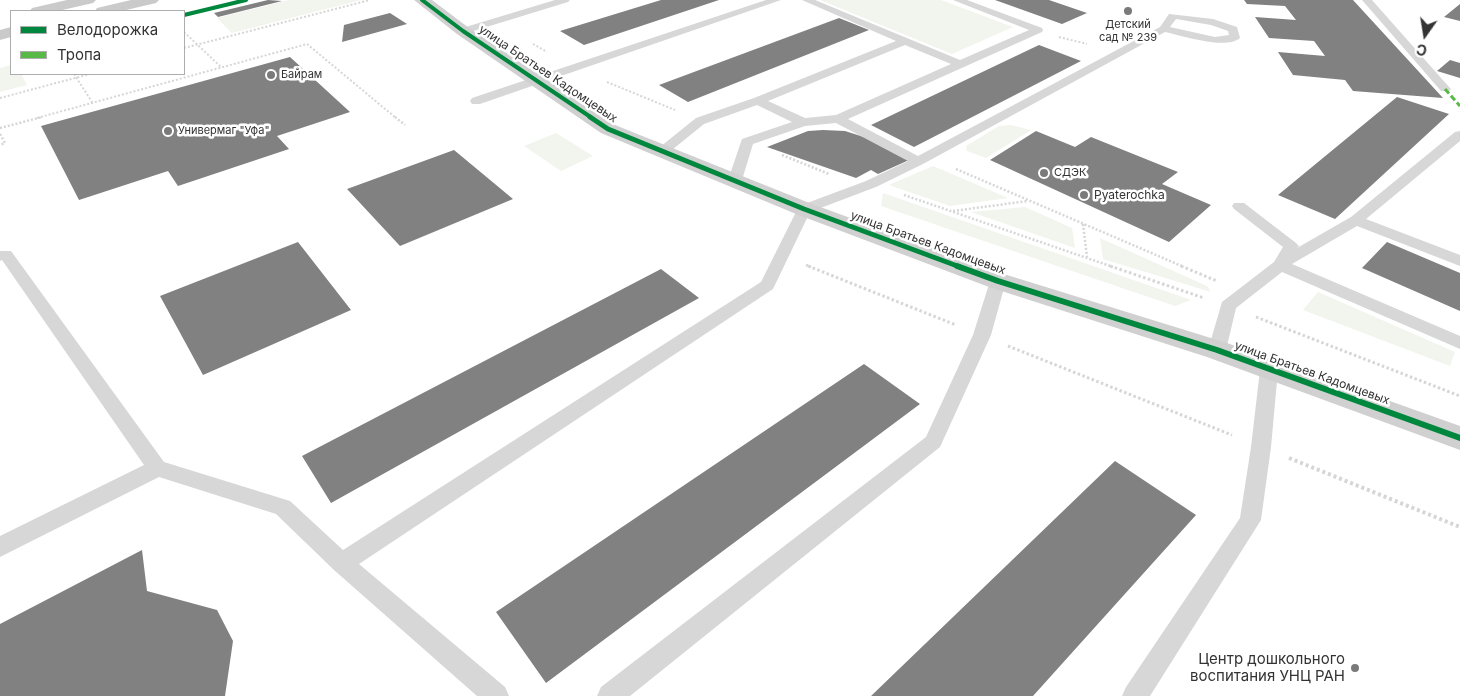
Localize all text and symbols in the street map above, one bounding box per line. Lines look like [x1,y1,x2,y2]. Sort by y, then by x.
marker: Детский сад № 239 [1122,5,1134,17]
legend [10,10,185,75]
north arrow [1400,10,1450,60]
place label: Детский сад № 239 [1099,18,1157,44]
text: Велодорожка [57,20,158,39]
street label: улица Братьев Кадомцевых [476,22,620,126]
text: С [1415,41,1428,60]
text: Тропа [57,45,101,64]
place label: Байрам [281,68,322,82]
marker: Байрам [265,69,277,81]
place label: Универмаг "Уфа" [178,124,270,138]
marker: Универмаг "Уфа" [162,125,174,137]
place label: СДЭК [1054,166,1086,180]
marker: СДЭК [1038,167,1050,179]
place label: Pyaterochka [1094,188,1165,202]
marker: Pyaterochka [1078,189,1090,201]
street label: улица Братьев Кадомцевых [848,208,1008,278]
street label: улица Братьев Кадомцевых [1232,338,1392,408]
place label: Центр дошкольного воспитания УНЦ РАН [1190,650,1345,685]
marker: Центр дошкольного воспитания УНЦ РАН [1349,662,1361,674]

